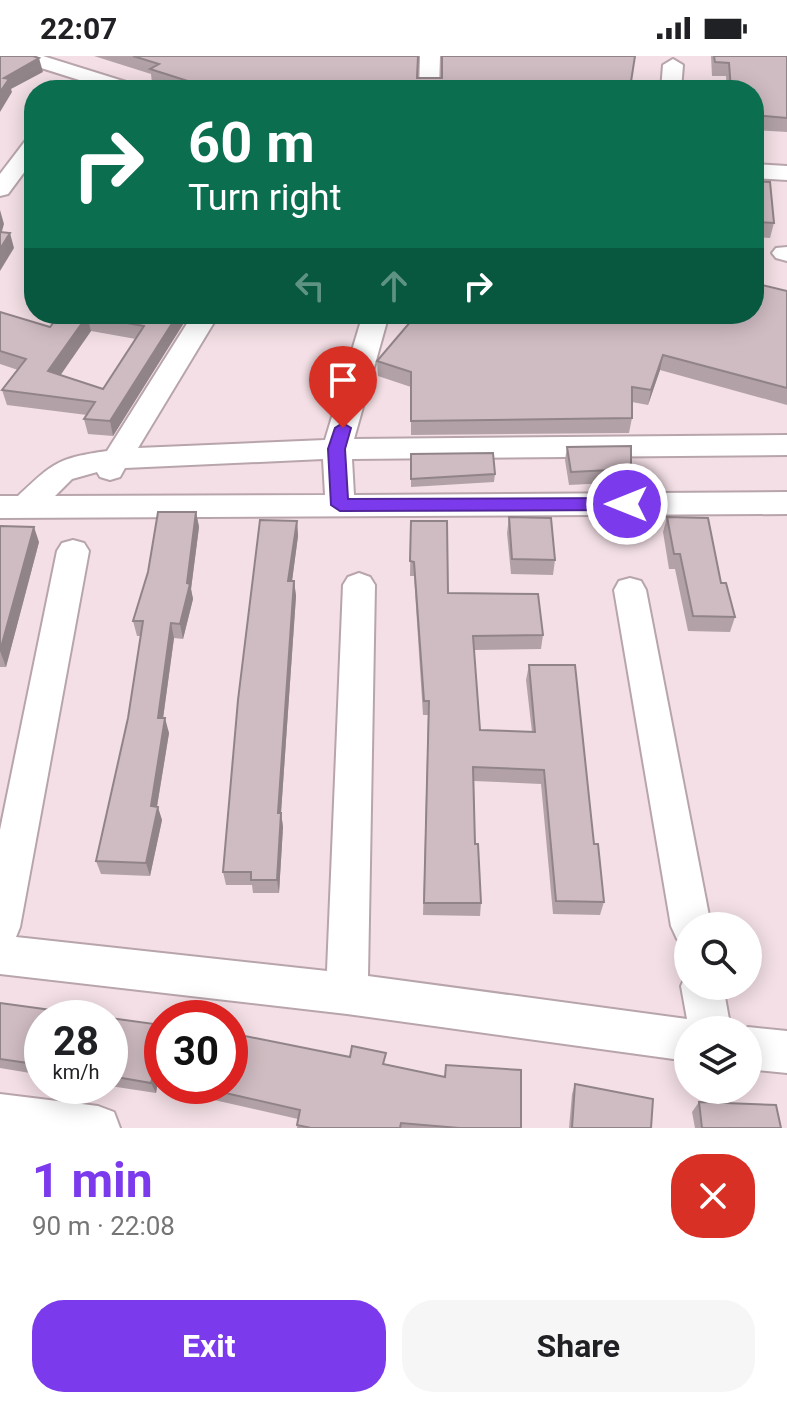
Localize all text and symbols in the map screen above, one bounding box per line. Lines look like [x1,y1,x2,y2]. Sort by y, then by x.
text: 22:07 [40,11,117,46]
text: 60 m [188,110,315,176]
icon: right [56,112,160,216]
text: Turn right [188,177,341,219]
icon: left [288,264,332,308]
icon: ahead [372,264,416,308]
icon: right [456,264,500,308]
pin [309,346,377,428]
icon: arrive [321,358,365,402]
position arrow [585,462,669,546]
map controls [674,912,762,1104]
button: search [674,912,762,1000]
speed limit sign: 30 [144,1000,248,1104]
button: layers [674,1016,762,1104]
text: 28 [53,1018,99,1065]
text: km/h [53,1060,99,1084]
text: 1 min [32,1152,153,1209]
button: close [671,1154,755,1238]
text: 90 m · 22:08 [32,1211,175,1241]
button: Exit [32,1300,386,1392]
button: Share [402,1300,755,1392]

